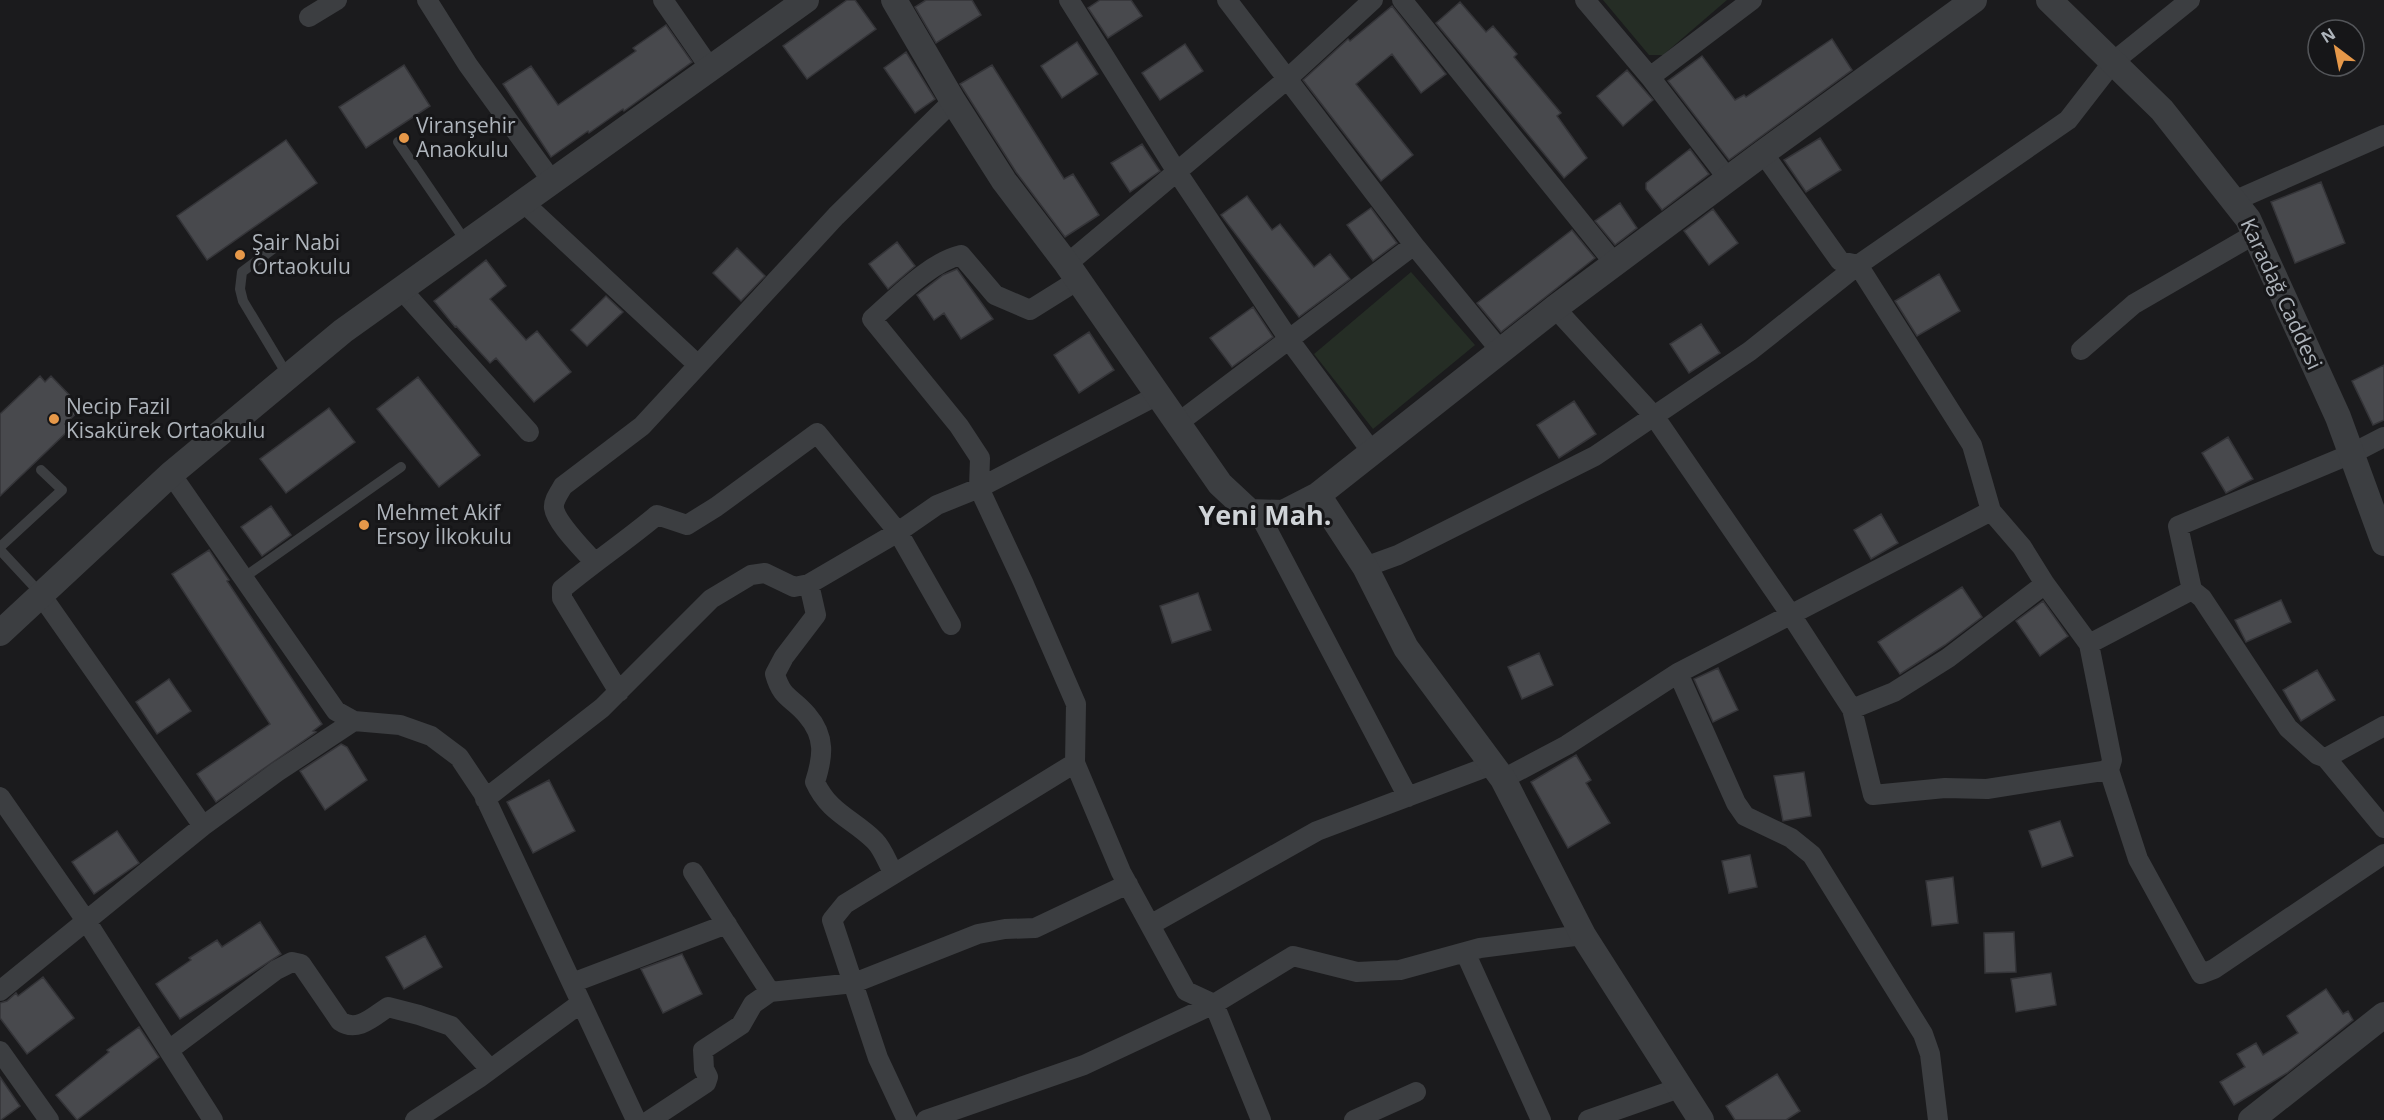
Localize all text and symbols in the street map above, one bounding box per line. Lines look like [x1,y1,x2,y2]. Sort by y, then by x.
north arrow [2306,18,2366,78]
text: N [2317,23,2339,48]
place label: Viranşehir Anaokulu [416,111,516,163]
marker: Viranşehir Anaokulu [397,131,411,145]
street label: Karadağ Caddesi [2235,213,2329,374]
place label: Şair Nabi Ortaokulu [252,228,351,280]
marker: Şair Nabi Ortaokulu [233,248,247,262]
place label: Necip Fazil Kisakürek Ortaokulu [66,392,265,444]
marker: Necip Fazil Kisakürek Ortaokulu [47,412,61,426]
district label: Yeni Mah. [1198,496,1332,533]
place label: Mehmet Akif Ersoy İlkokulu [376,498,512,550]
marker: Mehmet Akif Ersoy İlkokulu [357,518,371,532]

